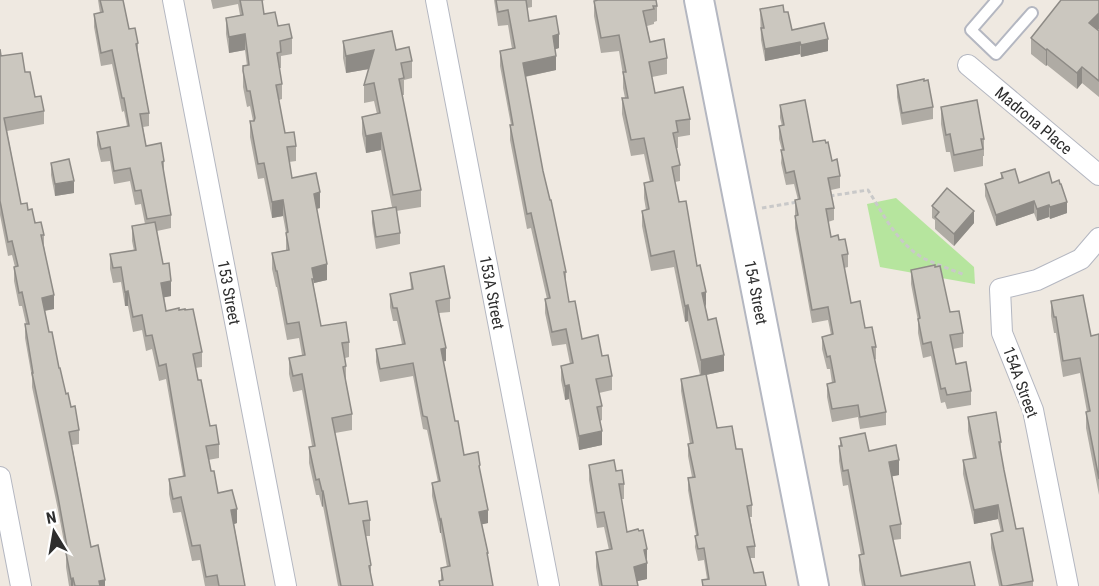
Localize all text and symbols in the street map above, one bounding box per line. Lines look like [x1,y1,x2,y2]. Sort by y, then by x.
street label: Madrona Place [991,83,1076,158]
street label: 153A Street [476,255,508,331]
street label: 153 Street [213,259,244,327]
street label: 154 Street [740,259,772,326]
street label: 154A Street [999,344,1042,420]
north arrow [24,502,84,562]
text: N [45,508,58,528]

